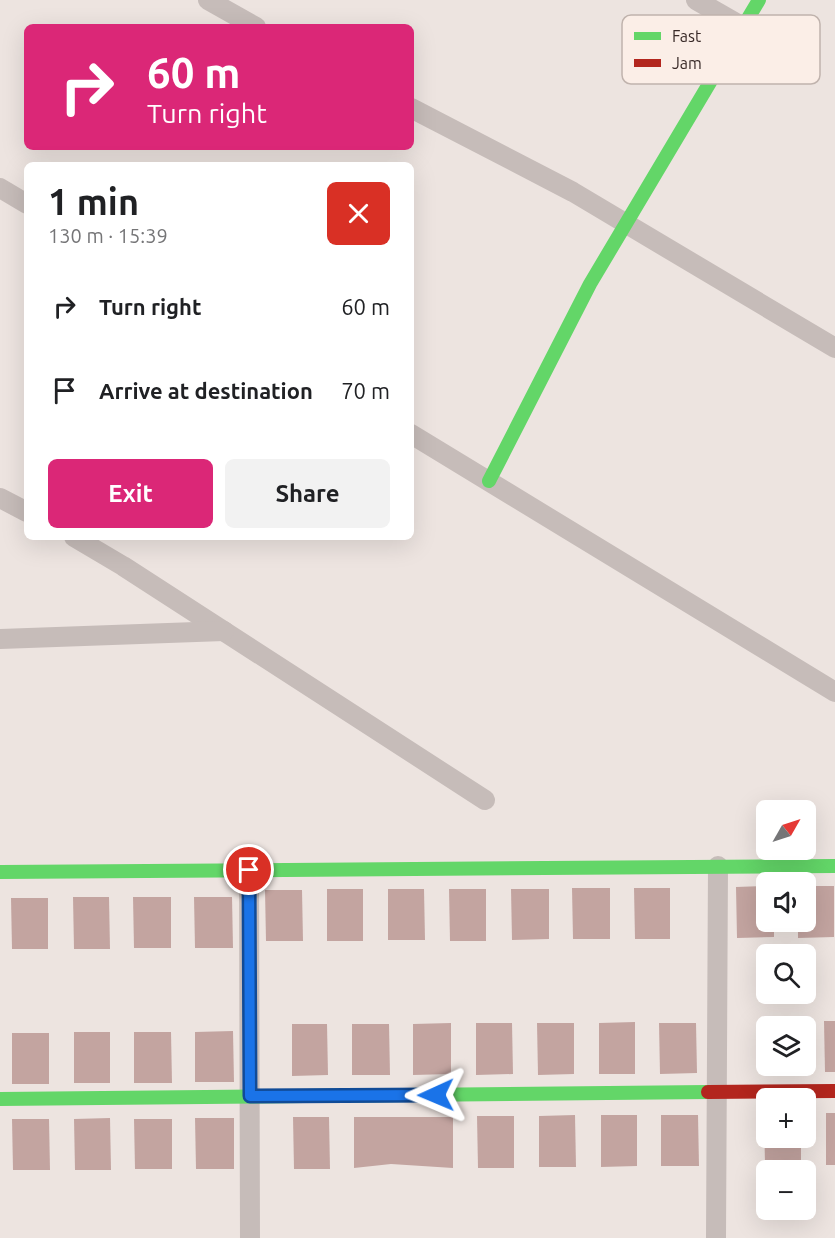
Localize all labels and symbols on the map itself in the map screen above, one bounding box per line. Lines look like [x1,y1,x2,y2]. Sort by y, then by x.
legend [622,15,820,84]
text: Fast [672,27,702,45]
text: Jam [672,54,702,72]
north arrow [756,800,816,860]
pin [223,844,274,895]
position arrow [404,1063,468,1127]

